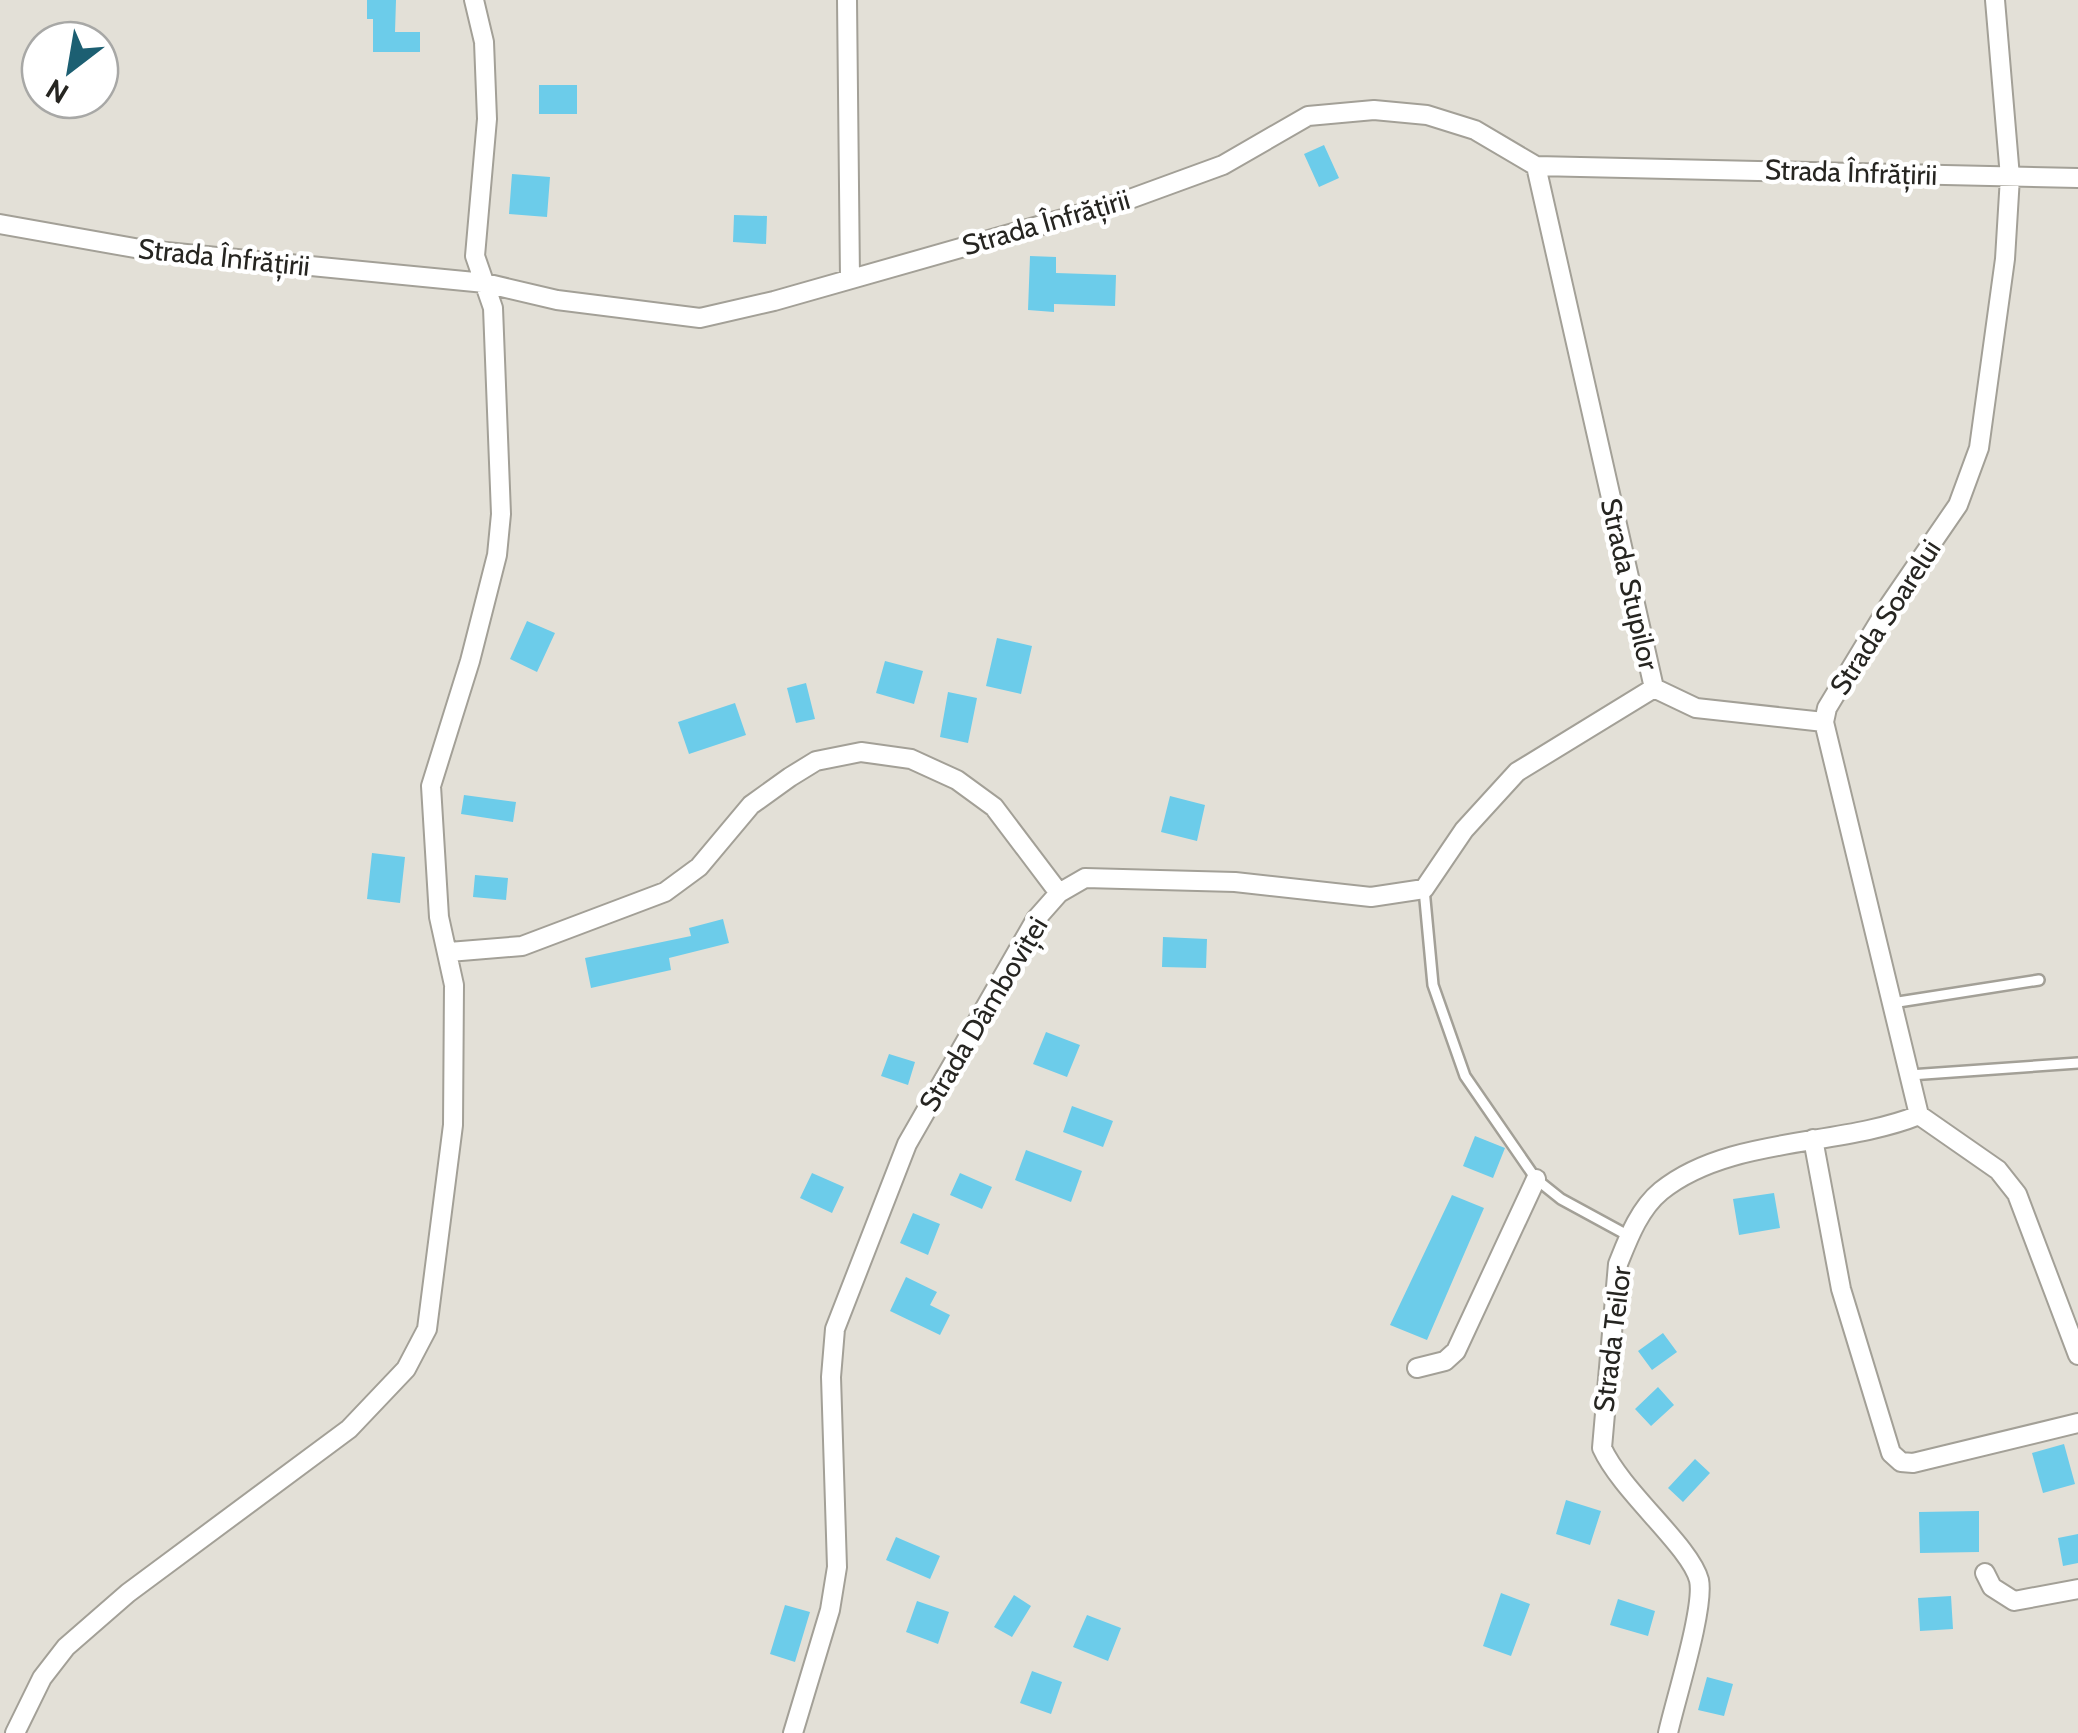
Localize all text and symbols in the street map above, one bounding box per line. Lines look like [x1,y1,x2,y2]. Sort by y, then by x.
north arrow [20,20,120,120]
text: N [40,72,74,111]
street label: Strada Înfrățirii [1764,152,1938,193]
street label: Strada Înfrățirii [958,182,1134,263]
street label: Strada Înfrățirii [136,231,312,284]
street label: Strada Stupilor [1594,495,1666,673]
street label: Strada Soarelui [1822,533,1948,701]
street label: Strada Dâmboviței [912,911,1055,1118]
street label: Strada Teilor [1586,1264,1638,1414]

